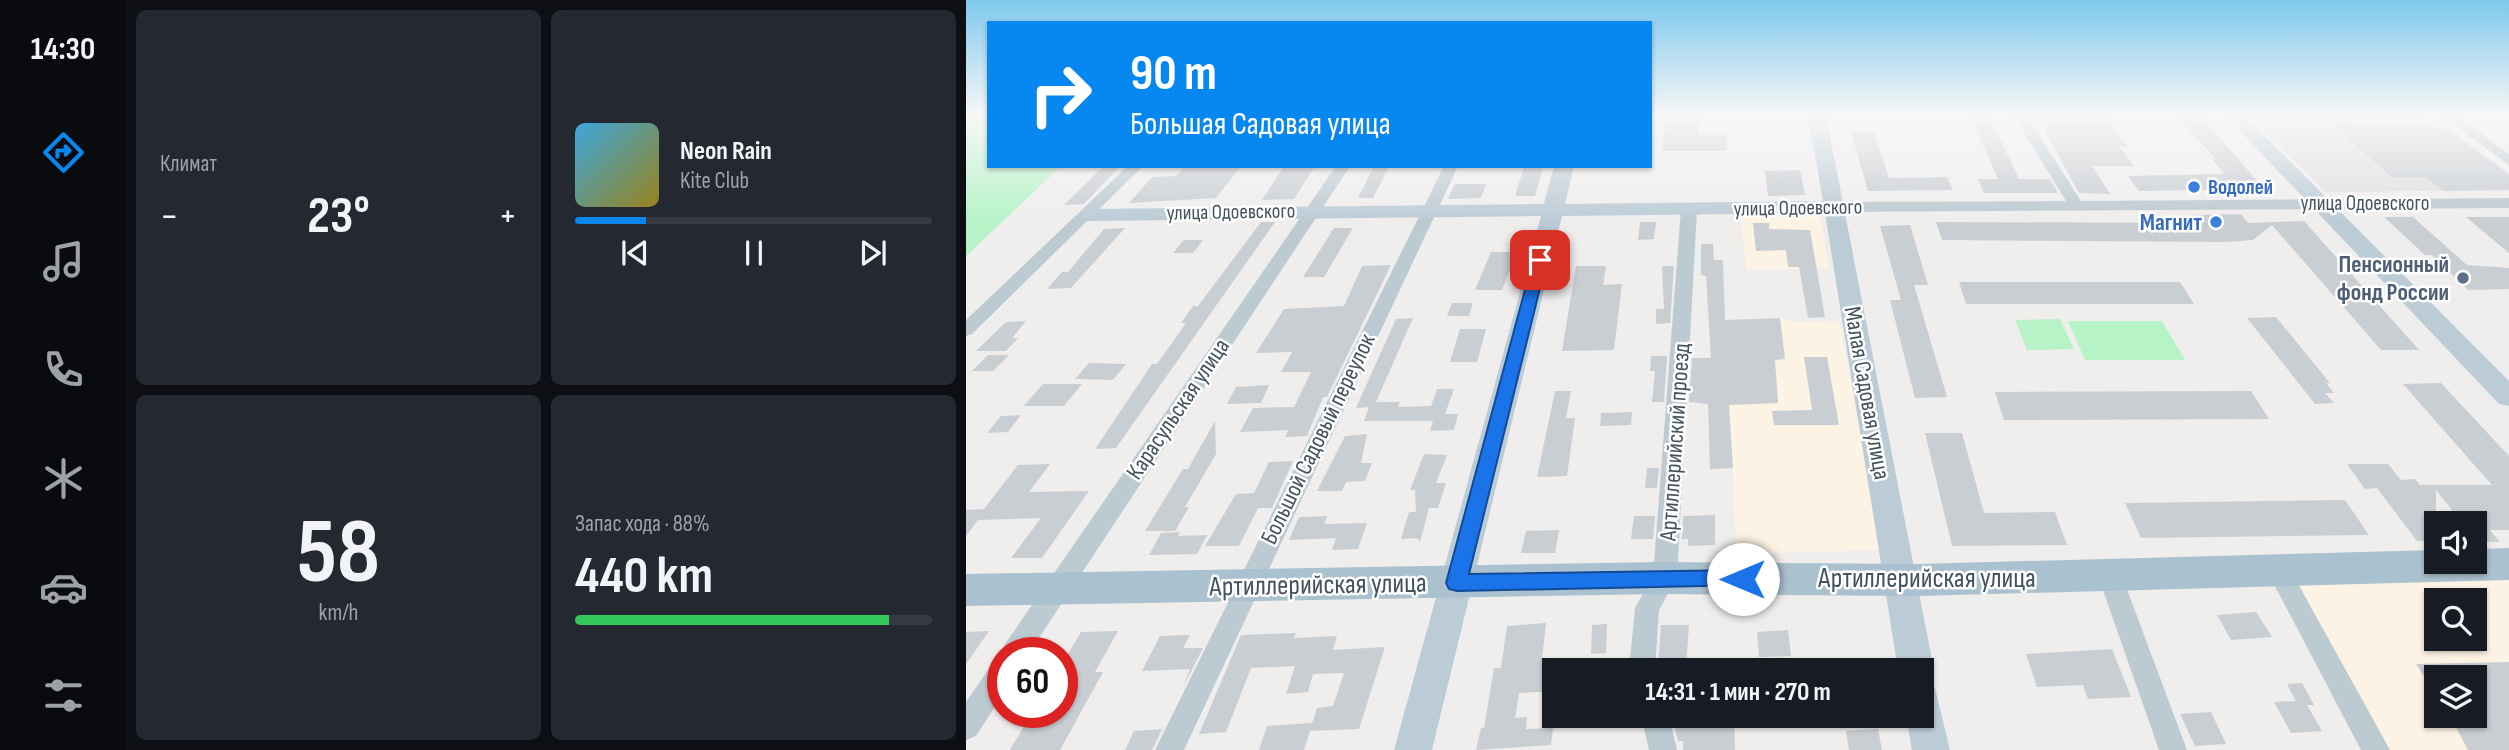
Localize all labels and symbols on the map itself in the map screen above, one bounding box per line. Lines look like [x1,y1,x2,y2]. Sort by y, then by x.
place label: Водолей [2208,175,2273,200]
marker: Водолей [2186,179,2202,195]
street label: улица Одоевского [2301,191,2429,216]
street label: улица Одоевского [1733,194,1863,222]
street label: улица Одоевского [1166,198,1296,226]
place label: Магнит [2140,208,2202,237]
marker: Магнит [2208,214,2224,230]
pin [1510,230,1570,290]
place label: Пенсионный фонд России [2337,250,2449,307]
marker: Пенсионный фонд России [2455,270,2471,286]
street label: Малая Садовая улица [1838,304,1896,482]
street label: Большой Садовый переулок [1254,328,1382,549]
street label: Карасульская улица [1120,333,1236,485]
street label: Артиллерийский проезд [1654,342,1696,543]
position arrow [1706,542,1780,616]
street label: Артиллерийская улица [1817,562,2036,595]
street label: Артиллерийская улица [1208,567,1427,603]
speed limit sign: 60 [987,637,1078,728]

